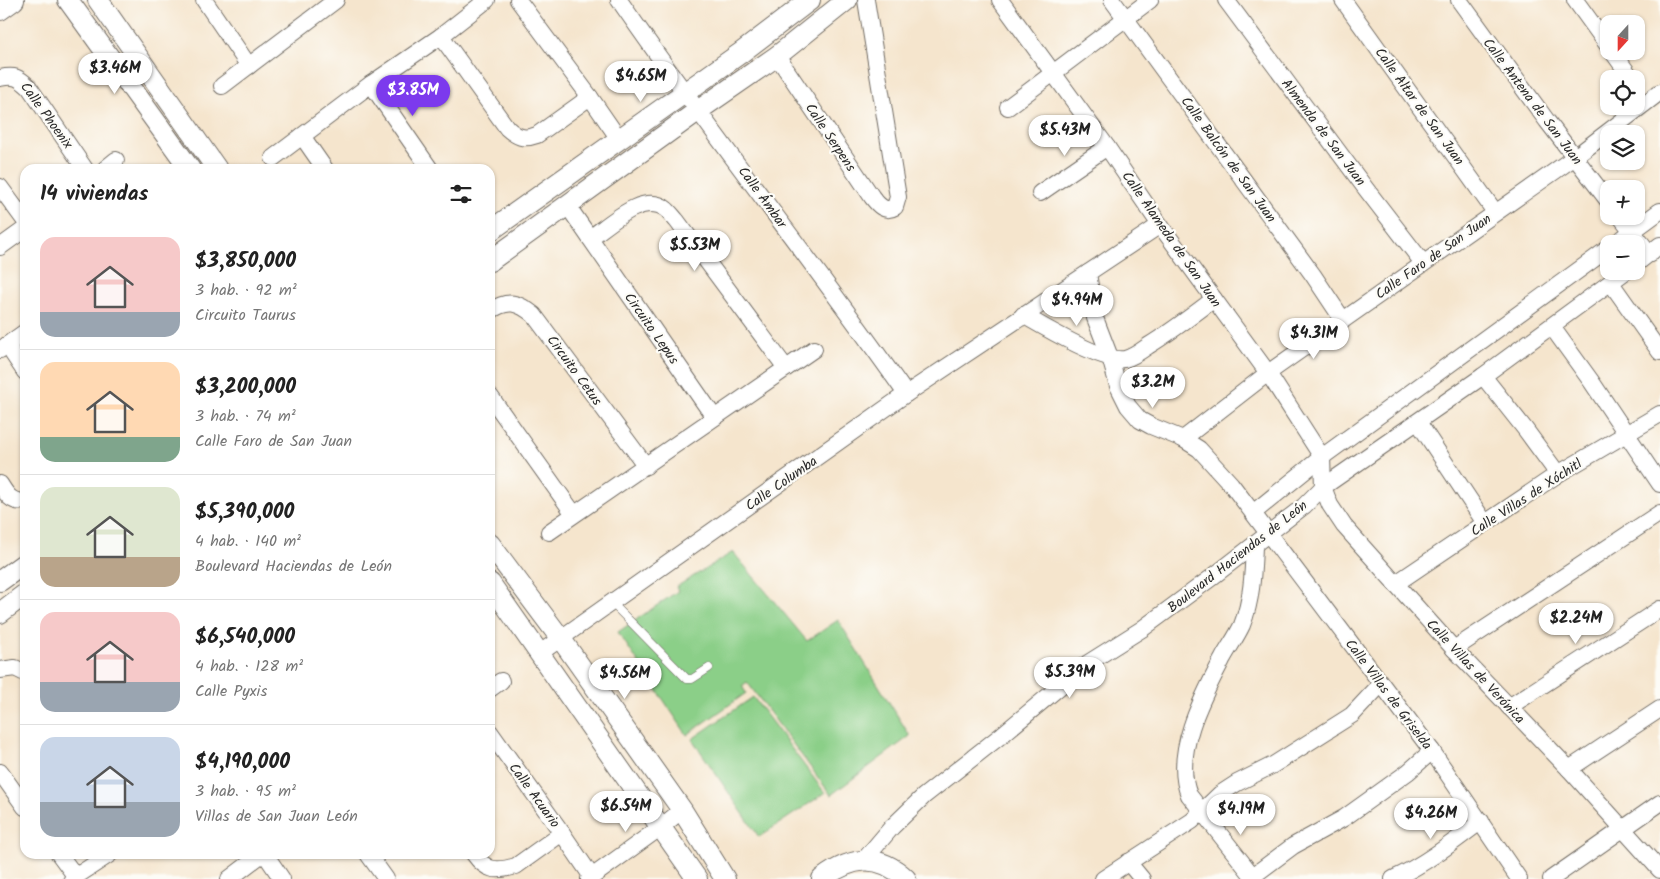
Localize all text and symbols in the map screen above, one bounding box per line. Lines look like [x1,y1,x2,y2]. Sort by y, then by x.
north arrow [1600,15,1645,60]
map controls [1600,15,1645,280]
street label: Calle Antena de San Juan [1477,33,1587,170]
street label: Calle Altar de San Juan [1369,43,1470,170]
pin: $3.46M [74,52,156,95]
text: $3.46M [89,56,141,81]
pin: $4.65M [600,61,682,103]
text: $4.65M [616,64,666,89]
button: locate [1600,70,1645,115]
pin: $3.85M [372,74,454,117]
street label: Almenda de San Juan [1276,74,1371,191]
street label: Calle Phoenix [14,77,79,155]
text: $3.85M [387,78,439,103]
street label: Calle Balcón de San Juan [1175,92,1282,227]
street label: Calle Serpens [799,99,861,176]
pin: $5.43M [1024,114,1106,157]
text: $5.43M [1040,118,1090,143]
button: layers [1600,125,1645,170]
street label: Calle Ámbar [732,162,793,234]
street label: Calle Alameda de San Juan [1116,167,1227,312]
text: 14 viviendas [40,178,148,211]
icon: filters [447,180,475,208]
button: + [1600,180,1645,225]
street label: Calle Faro de San Juan [1371,208,1496,305]
pin: $5.53M [654,230,736,272]
text: $5.53M [670,233,720,258]
button: − [1600,235,1645,280]
text: $3,850,000 [195,245,296,278]
icon: home [80,257,140,317]
text: 3 hab. · 92 m² [195,278,297,303]
pin: $4.94M [1036,284,1118,327]
street label: Circuito Lepus [618,288,684,369]
text: $4.94M [1052,288,1102,313]
text: Circuito Taurus [195,303,296,328]
pin: $4.31M [1273,318,1355,360]
text: $4.31M [1290,321,1338,346]
street label: Circuito Cetus [541,331,607,411]
pin: $3.2M [1118,366,1188,409]
text: $3.2M [1131,370,1175,395]
text: $3,200,000 [195,371,296,404]
icon: home [80,382,140,442]
text: 3 hab. · 74 m² [195,404,296,429]
text: Calle Faro de San Juan [195,429,352,454]
street label: Calle Columba [741,451,822,517]
street label: Calle Villas de Xóchitl [1466,453,1587,542]
street label: Boulevard Haciendas de León [1163,495,1312,619]
text: $5,390,000 [195,496,294,529]
icon: home [80,507,140,567]
text: 4 hab. · 140 m² [195,529,301,554]
text: Boulevard Haciendas de León [195,554,392,579]
pin: $2.24M [1535,602,1617,645]
text: $2.24M [1550,606,1602,631]
street label: Calle Villas de Verónica [1421,614,1530,729]
text: $6,540,000 [195,621,295,654]
icon: home [80,632,140,692]
street label: Calle Villas de Griselda [1339,634,1437,755]
text: 4 hab. · 128 m² [195,654,303,679]
pin: $5.39M [1029,656,1111,699]
pin: $4.56M [584,658,666,700]
text: $5.39M [1045,660,1095,685]
text: $4.56M [600,661,650,686]
text: Calle Pyxis [195,679,267,704]
text: $4,190,000 [195,746,290,779]
icon: home [80,757,140,817]
street label: Calle Acuario [503,758,565,833]
text: 3 hab. · 95 m² [195,779,296,804]
pin: $6.54M [585,790,667,833]
text: $6.54M [601,794,651,819]
pin: $4.19M [1200,794,1282,836]
text: $4.19M [1217,797,1265,822]
pin: $4.26M [1390,798,1472,840]
text: $4.26M [1405,801,1457,826]
text: Villas de San Juan León [195,804,358,829]

